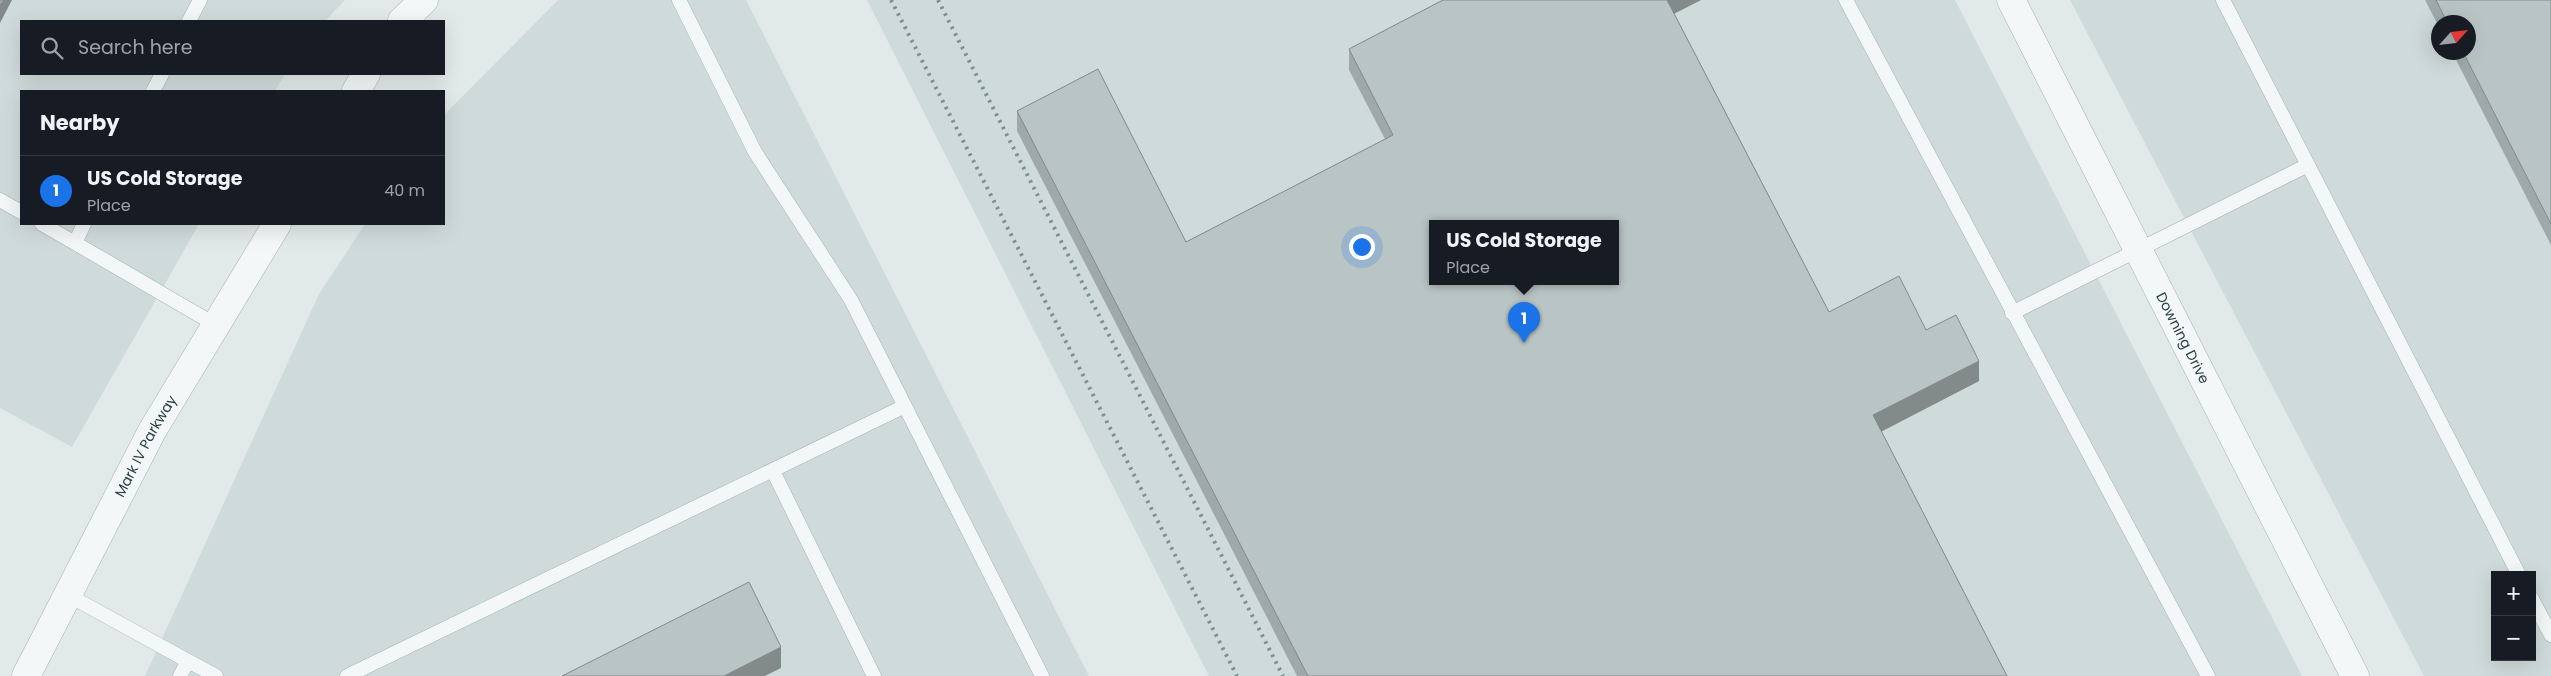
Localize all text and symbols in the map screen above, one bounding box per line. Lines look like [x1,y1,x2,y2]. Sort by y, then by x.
north arrow [2431,15,2476,60]
search box [20,20,445,75]
icon: search [38,34,66,62]
text: Search here [78,34,192,61]
text: Nearby [40,108,120,137]
text: US Cold Storage [87,165,242,192]
text: 1 [53,179,59,202]
text: 40 m [384,179,425,202]
text: Place [87,194,131,217]
popup [1429,220,1619,285]
text: US Cold Storage [1446,227,1602,254]
your location [1349,234,1375,260]
text: Place [1446,256,1490,279]
street label: Downing Drive [2151,289,2215,387]
pin: 1 [1508,302,1540,343]
street label: Mark IV Parkway [110,391,181,501]
map controls [2491,571,2536,661]
button: + [2491,571,2536,616]
button: − [2491,616,2536,661]

